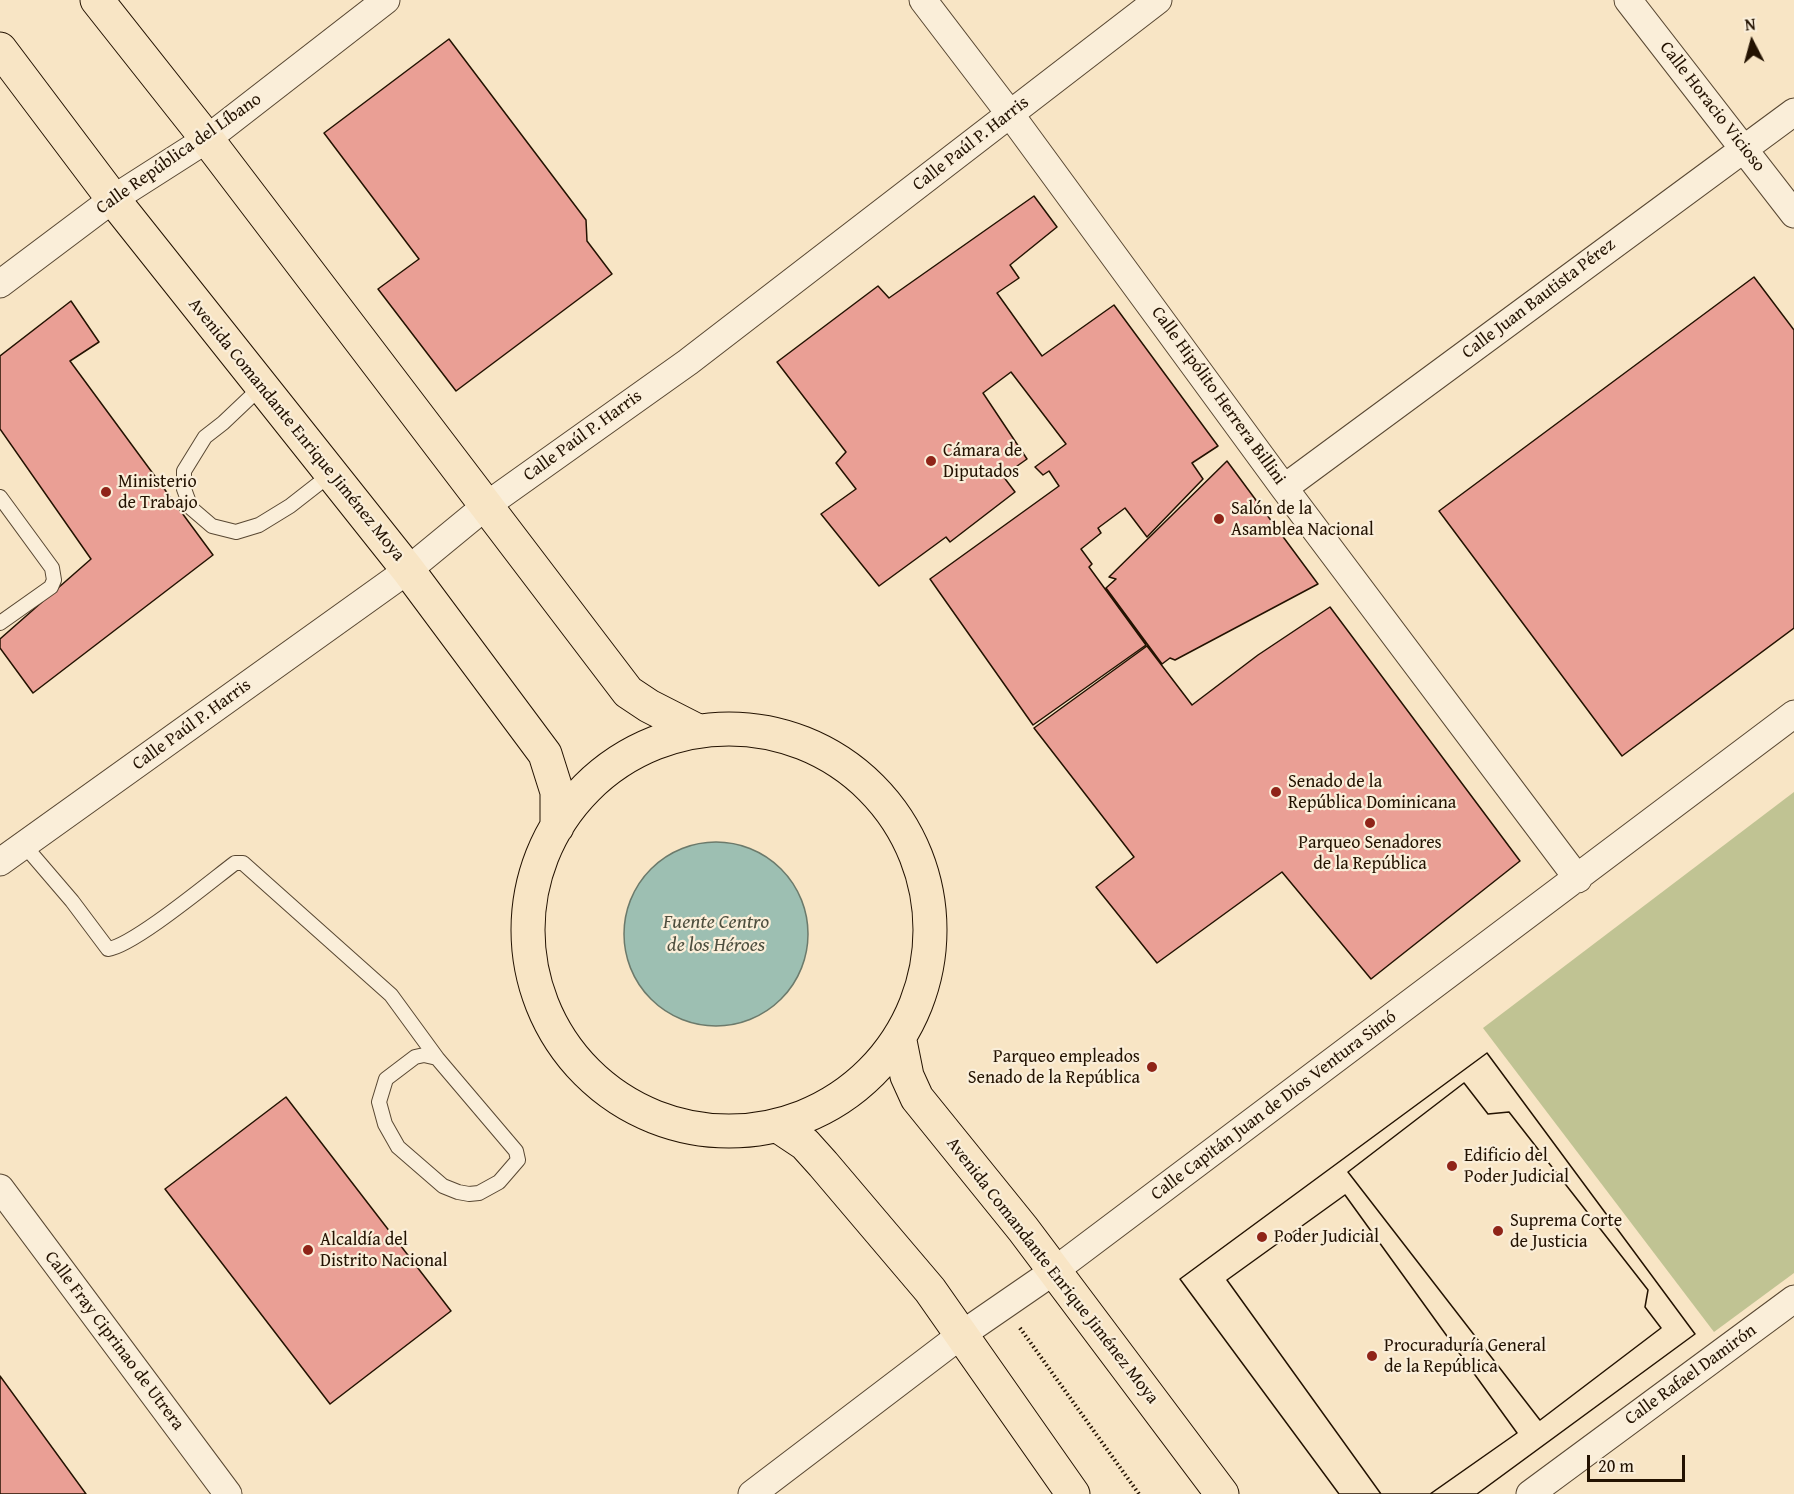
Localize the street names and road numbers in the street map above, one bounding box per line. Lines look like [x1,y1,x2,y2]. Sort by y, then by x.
street label: Calle Horacio Vicioso [1654,38,1770,176]
street label: Calle República del Líbano [92,89,266,219]
street label: Calle Paúl P. Harris [909,92,1033,196]
street label: Calle Juan Bautista Pérez [1458,234,1620,364]
street label: Avenida Comandante Enrique Jiménez Moya [183,294,409,566]
street label: Calle Hipólito Herrera Billini [1146,303,1290,489]
street label: Calle Paúl P. Harris [519,386,647,486]
street label: Calle Paúl P. Harris [128,675,256,775]
street label: Calle Capitán Juan de Dios Ventura Simó [1147,1007,1401,1205]
street label: Avenida Comandante Enrique Jiménez Moya [941,1133,1163,1409]
street label: Calle Fray Ciprinao de Utrera [40,1247,188,1435]
street label: Calle Rafael Damirón [1621,1320,1761,1430]

